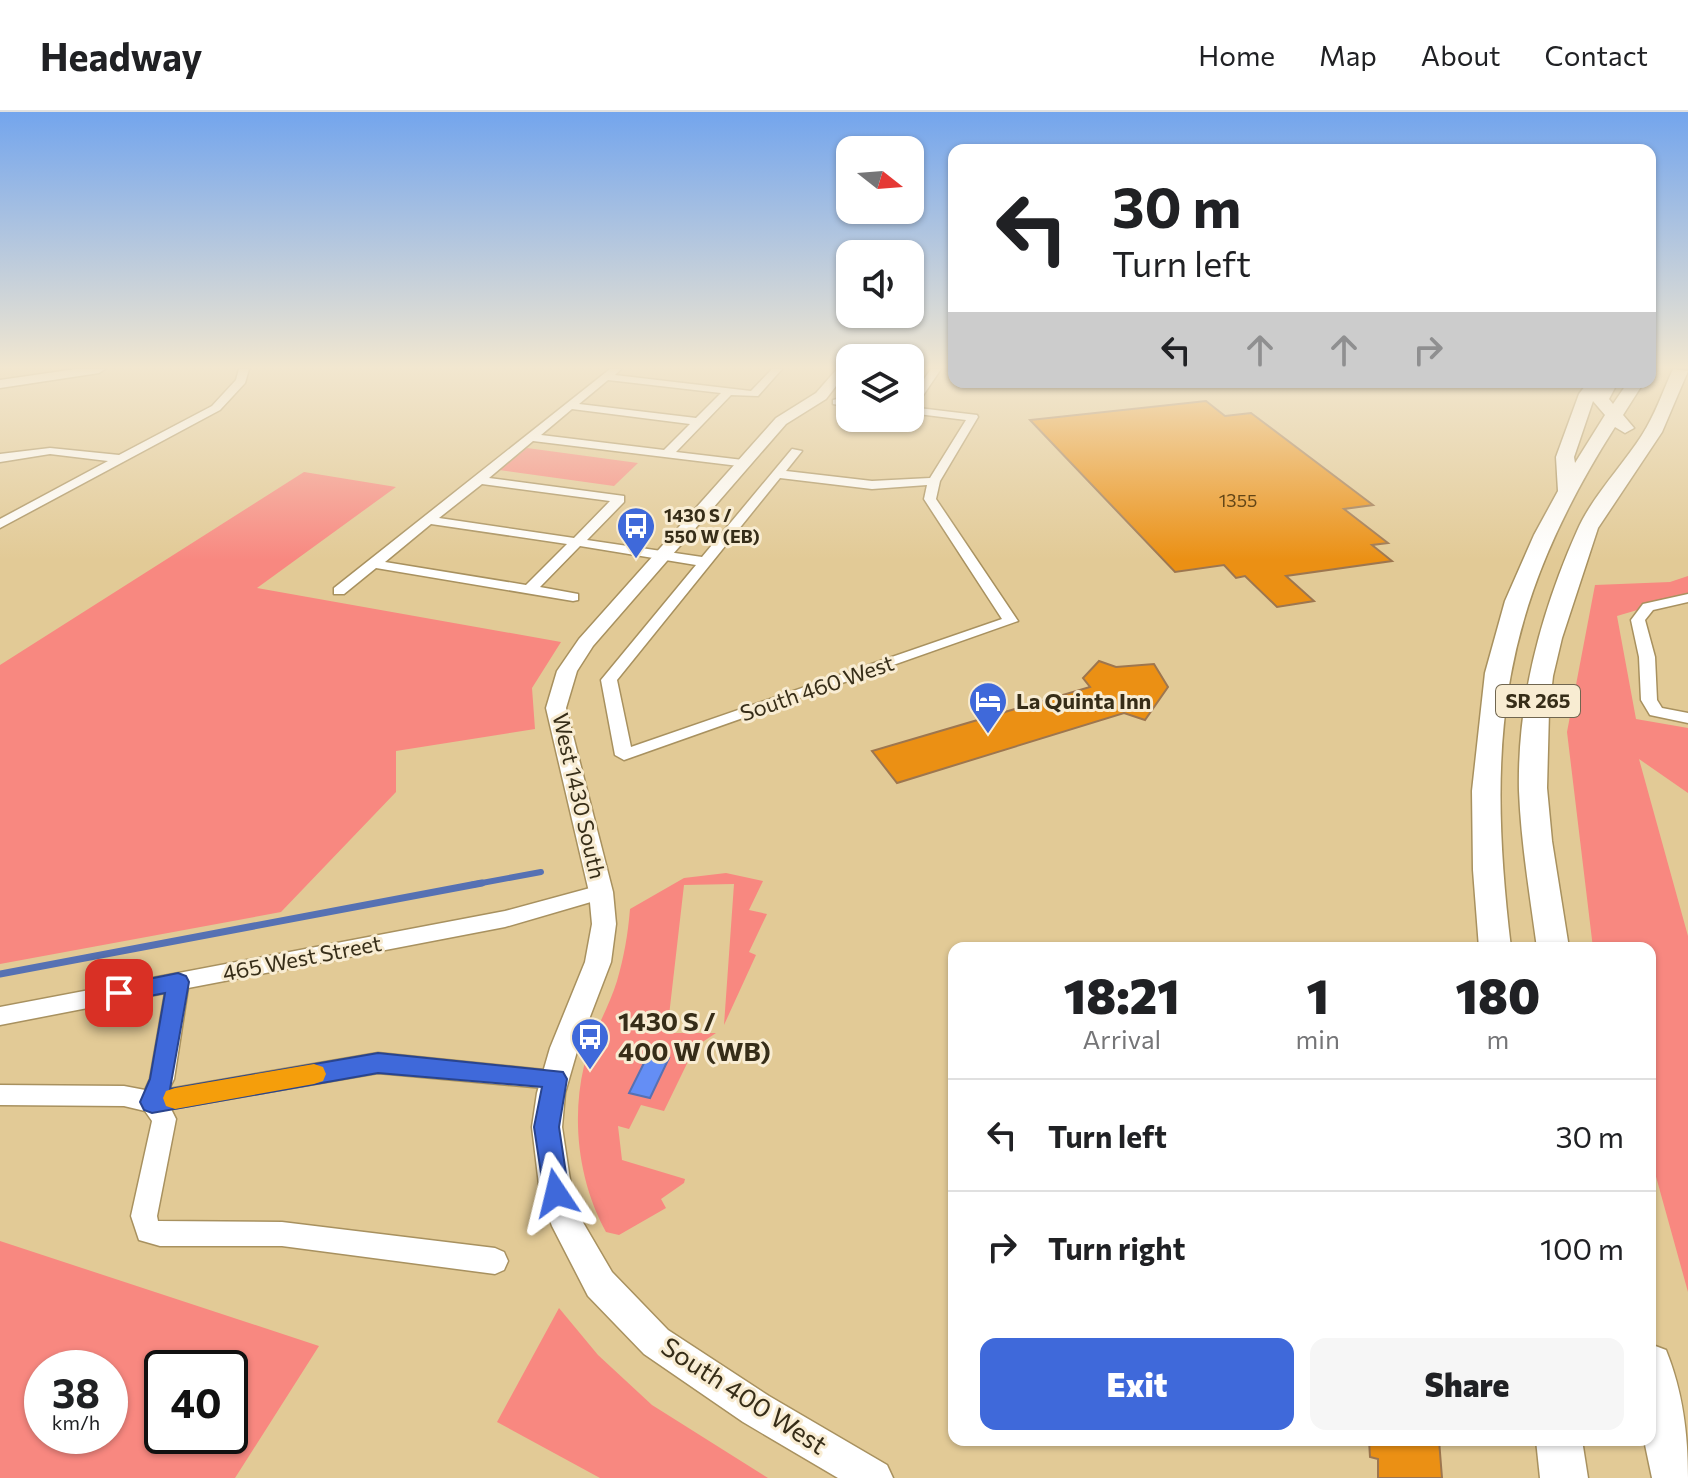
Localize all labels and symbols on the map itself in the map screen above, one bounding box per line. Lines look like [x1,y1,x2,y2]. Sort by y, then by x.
north arrow [836,136,924,224]
house number: 1355 [1219,489,1257,511]
place label: 1430 S / 550 W (EB) [664,504,760,547]
bus stop icon: 1430 S / 550 W (EB) [615,505,657,560]
street label: South 460 West [736,649,897,726]
hotel icon: La Quinta Inn [967,680,1009,735]
road number: SR 265 [1496,685,1580,717]
place label: La Quinta Inn [1016,687,1151,714]
street label: West 1430 South [547,710,612,881]
street label: 465 West Street [220,929,384,986]
pin [85,959,153,1027]
place label: 1430 S / 400 W (WB) [618,1005,771,1066]
bus stop icon: 1430 S / 400 W (WB) [569,1016,611,1071]
position arrow [514,1151,598,1235]
street label: South 400 West [656,1330,833,1460]
speed limit sign: 40 [144,1350,248,1454]

